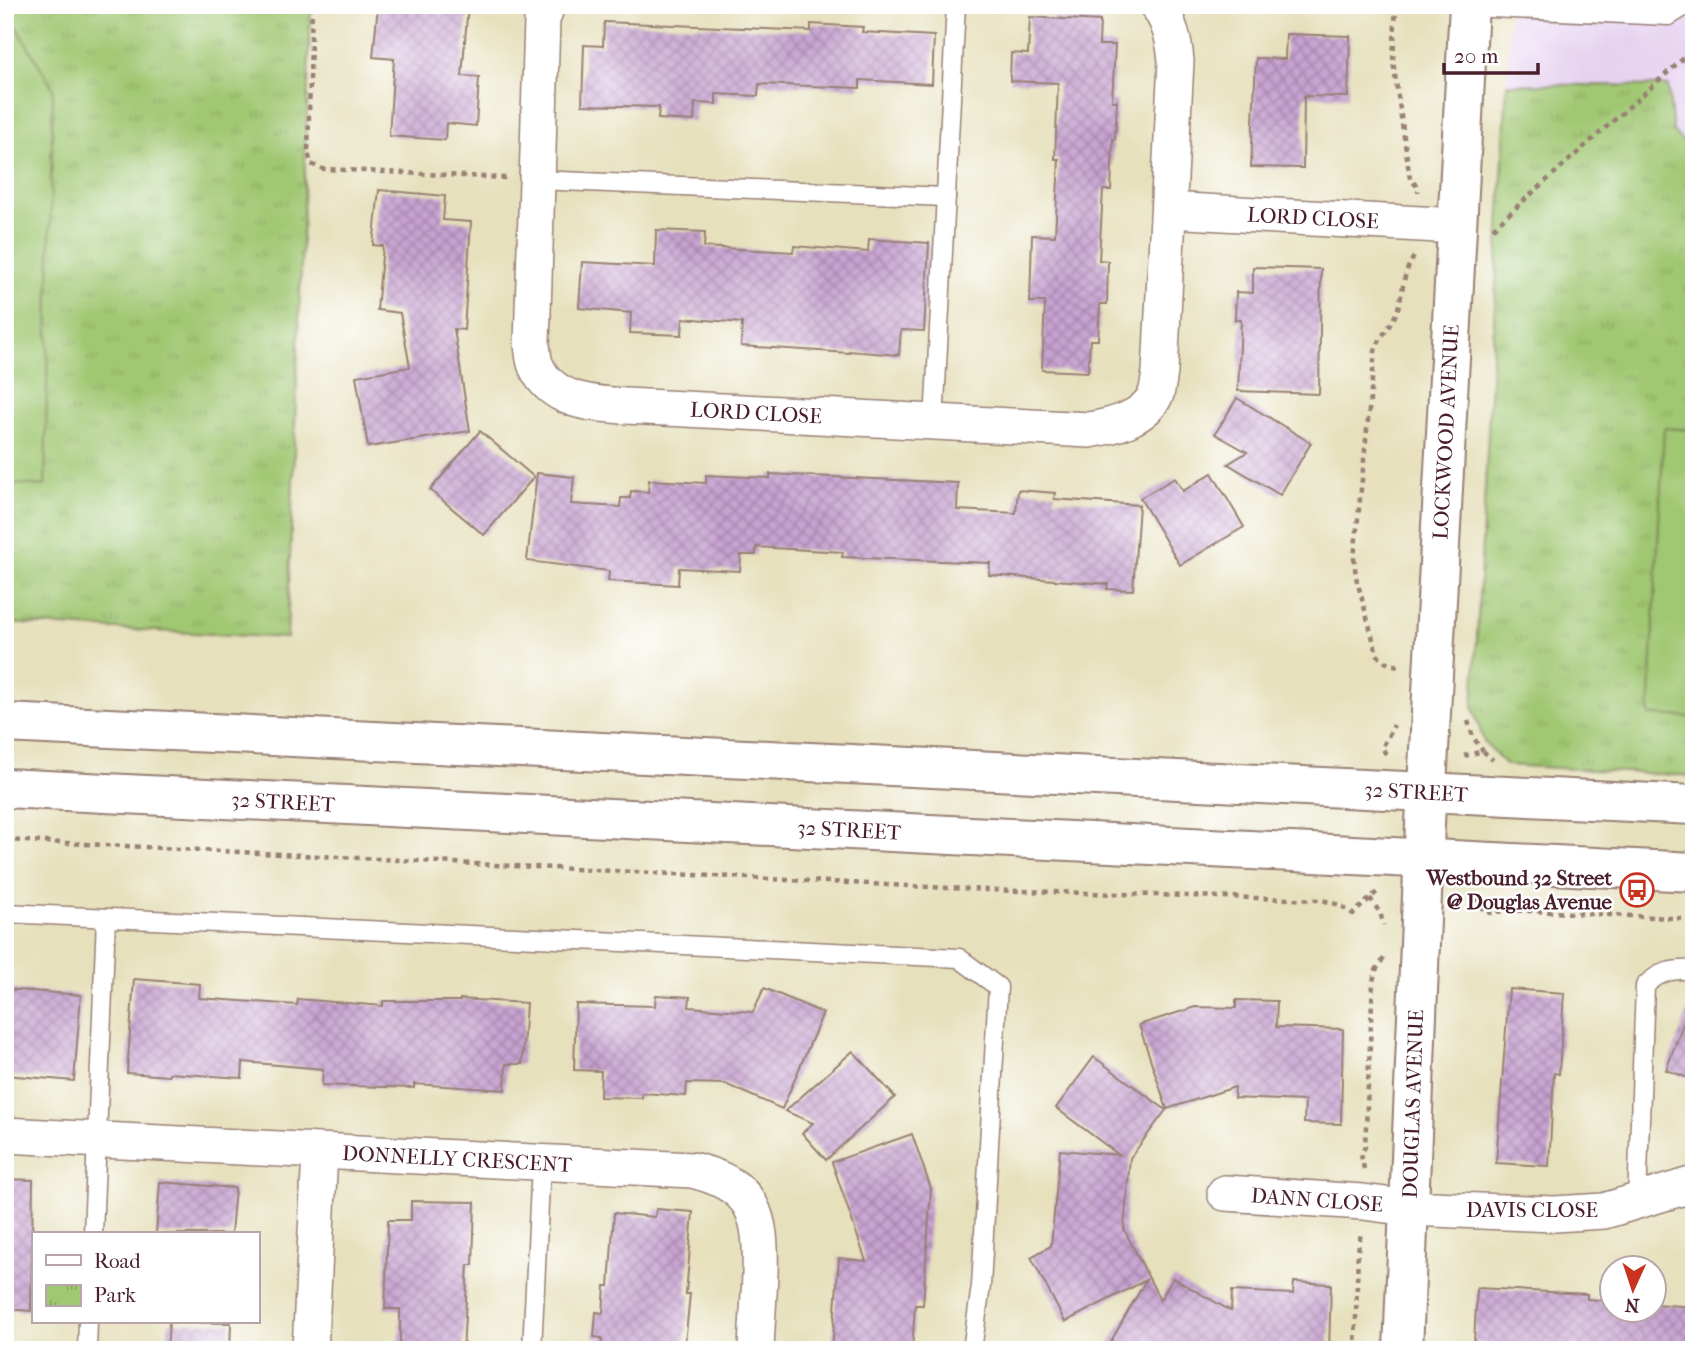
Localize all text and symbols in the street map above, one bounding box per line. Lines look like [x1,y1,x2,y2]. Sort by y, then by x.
scale bar [1444,32,1538,76]
text: 20 m [1454,44,1499,68]
street label: LORD CLOSE [1247,203,1380,233]
street label: LOCKWOOD AVENUE [1428,323,1464,540]
street label: LORD CLOSE [690,398,823,428]
street label: 32 STREET [1363,777,1469,807]
street label: 32 STREET [230,787,336,817]
street label: 32 STREET [796,815,902,845]
place label: Westbound 32 Street @ Douglas Avenue [1425,866,1613,914]
bus stop icon: Westbound 32 Street @ Douglas Avenue [1618,871,1656,909]
street label: DOUGLAS AVENUE [1398,1009,1428,1199]
street label: DONNELLY CRESCENT [341,1141,573,1177]
street label: DANN CLOSE [1250,1183,1384,1217]
street label: DAVIS CLOSE [1466,1198,1598,1222]
legend [32,1232,259,1324]
text: Road [94,1249,141,1273]
north arrow [1598,1254,1668,1324]
text: Park [94,1283,136,1307]
text: N [1624,1294,1640,1316]

